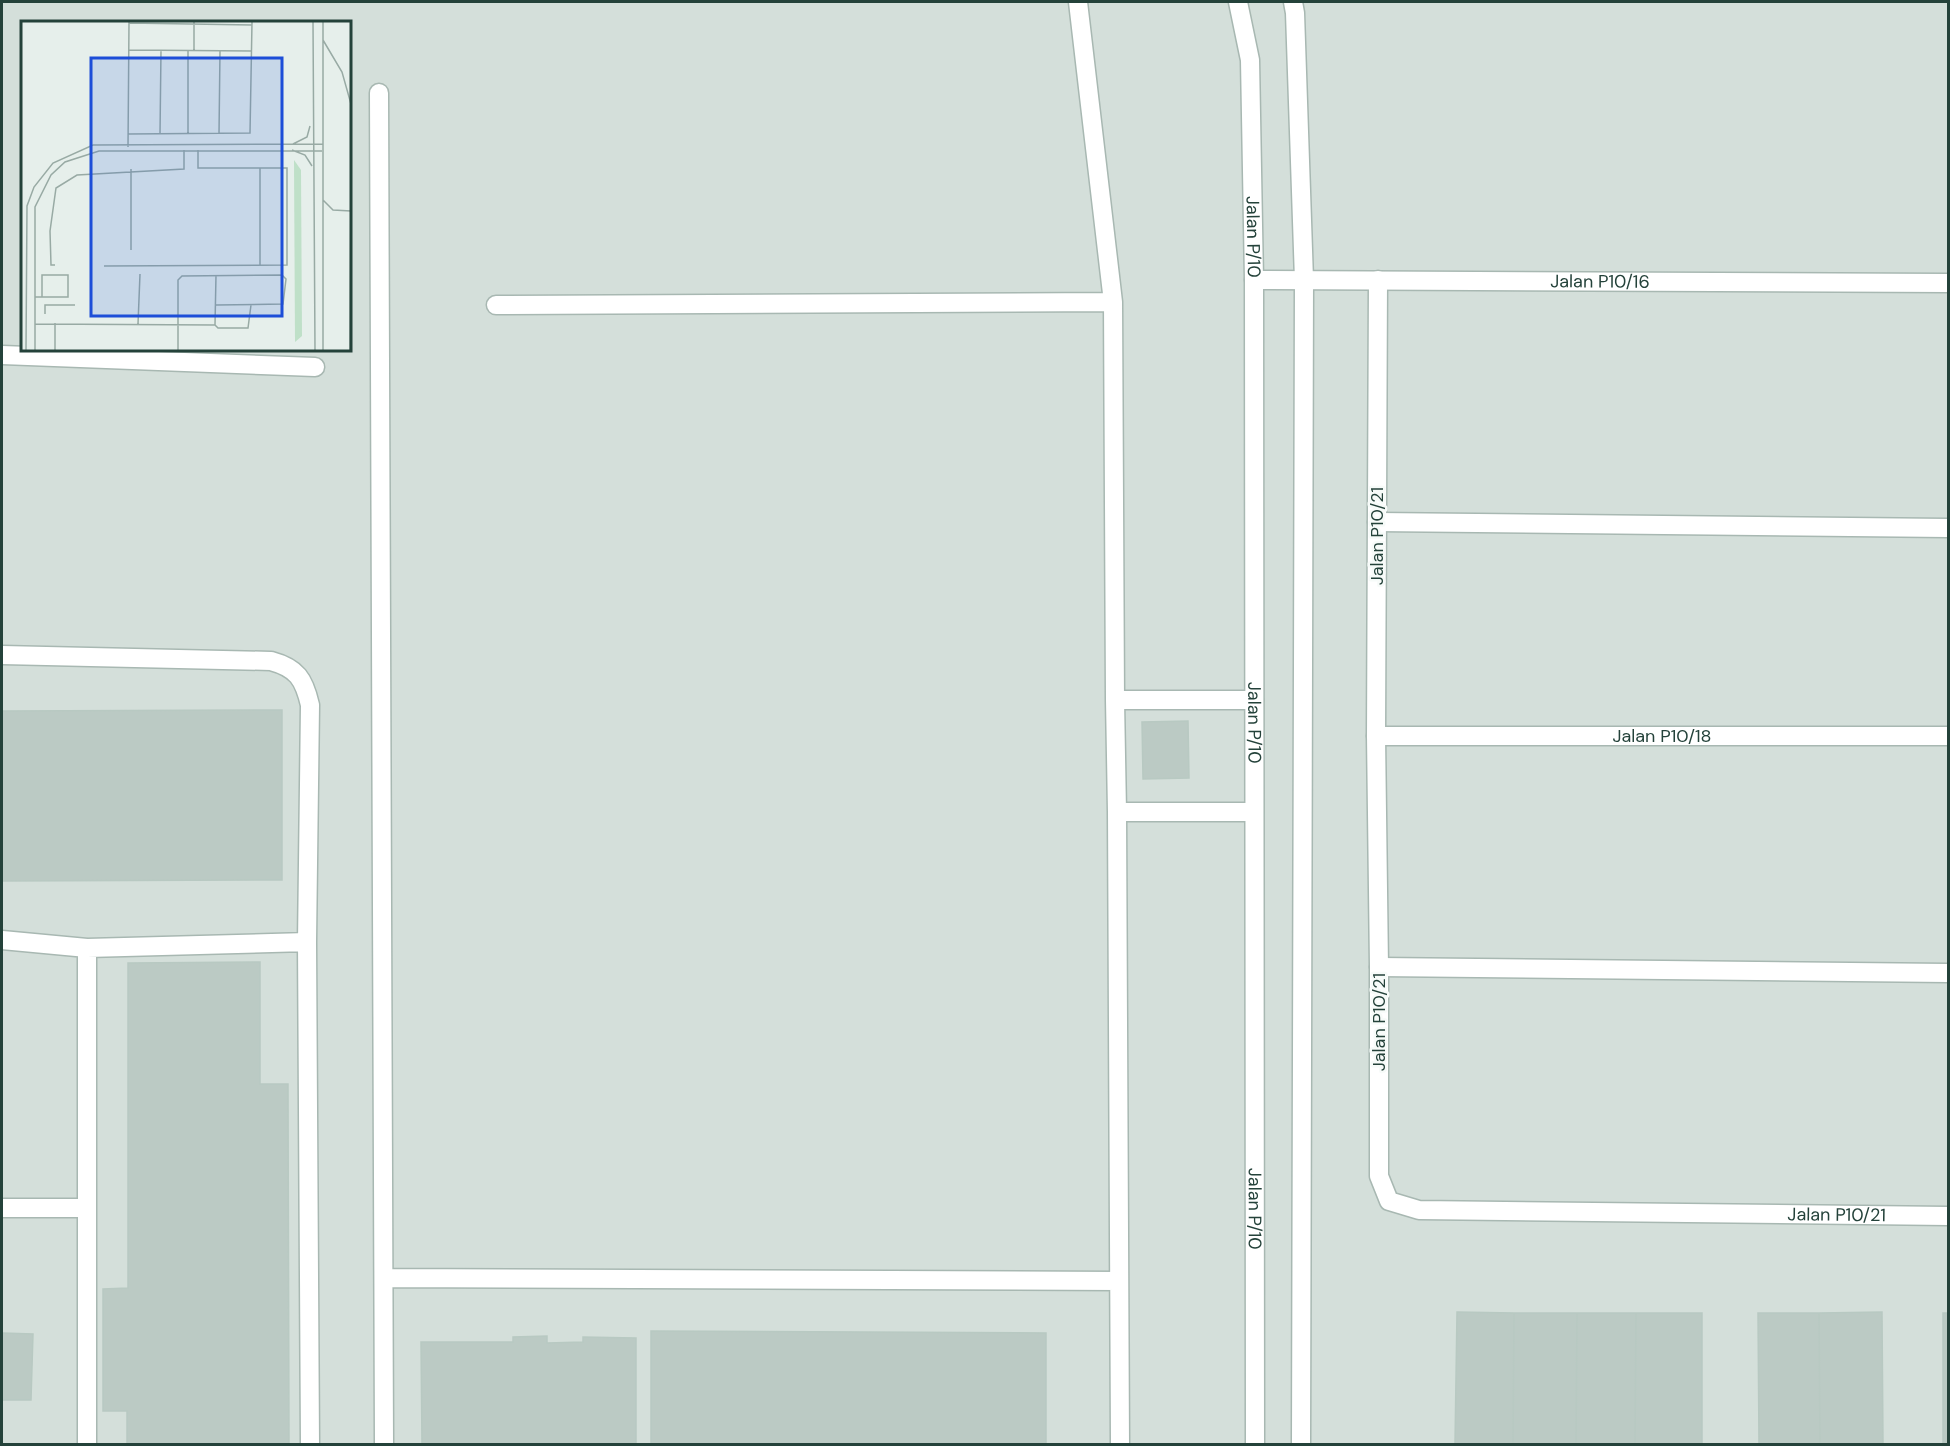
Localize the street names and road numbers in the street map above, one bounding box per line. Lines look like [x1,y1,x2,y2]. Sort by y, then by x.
street label: Jalan P/10 [1240,196,1266,278]
street label: Jalan P10/16 [1550,269,1650,294]
street label: Jalan P10/21 [1365,487,1389,585]
street label: Jalan P/10 [1242,682,1266,764]
street label: Jalan P10/18 [1612,724,1712,748]
street label: Jalan P10/21 [1367,973,1391,1071]
street label: Jalan P/10 [1243,1168,1267,1250]
street label: Jalan P10/21 [1787,1202,1886,1227]

